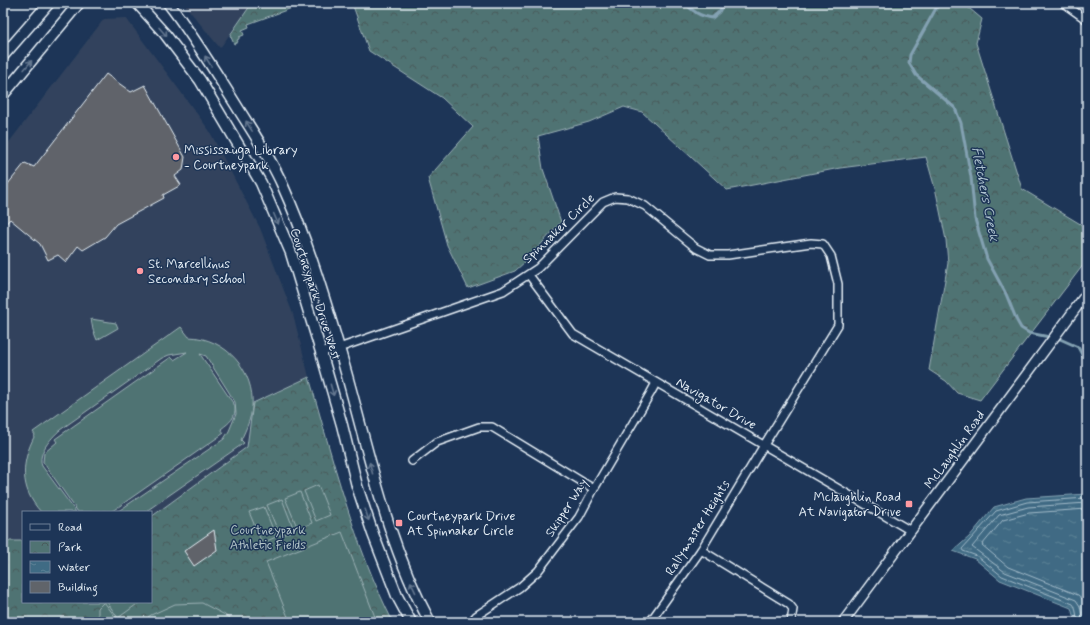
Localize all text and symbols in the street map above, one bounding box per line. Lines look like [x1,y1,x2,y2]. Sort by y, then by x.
one-way arrow [159,26,168,37]
one-way arrow [204,55,212,67]
one-way arrow [23,59,32,70]
one-way arrow [244,120,252,132]
place label: Mississauga Library - Courtneypark [184,142,298,174]
water label: Fletchers Creek [967,145,1003,244]
marker: Mississauga Library - Courtneypark [171,152,181,162]
street label: Spinnaker Circle [519,190,599,268]
one-way arrow [273,213,280,225]
street label: Courtneypark Drive West [286,226,344,362]
place label: St. Marcellinus Secondary School [148,256,245,288]
marker: St. Marcellinus Secondary School [135,266,145,276]
street label: Navigator Drive [672,374,759,435]
one-way arrow [329,383,336,396]
street label: McLaughlin Road [921,408,989,492]
one-way arrow [367,462,374,475]
street label: Skipper Way [542,476,592,540]
street label: Rallymaster Heights [662,477,734,579]
place label: Mclaughlin Road At Navigator Drive [799,489,901,521]
marker: Mclaughlin Road At Navigator Drive [904,499,914,509]
place label: Courtneypark Drive At Spinnaker Circle [407,508,516,540]
one-way arrow [363,509,371,521]
legend [22,511,152,603]
marker: Courtneypark Drive At Spinnaker Circle [394,518,404,528]
text: Road [58,520,82,536]
park label: Courtneypark Athletic Fields [230,522,306,554]
text: Park [58,540,82,556]
text: Water [58,560,90,576]
text: Building [58,580,98,597]
one-way arrow [409,581,416,593]

